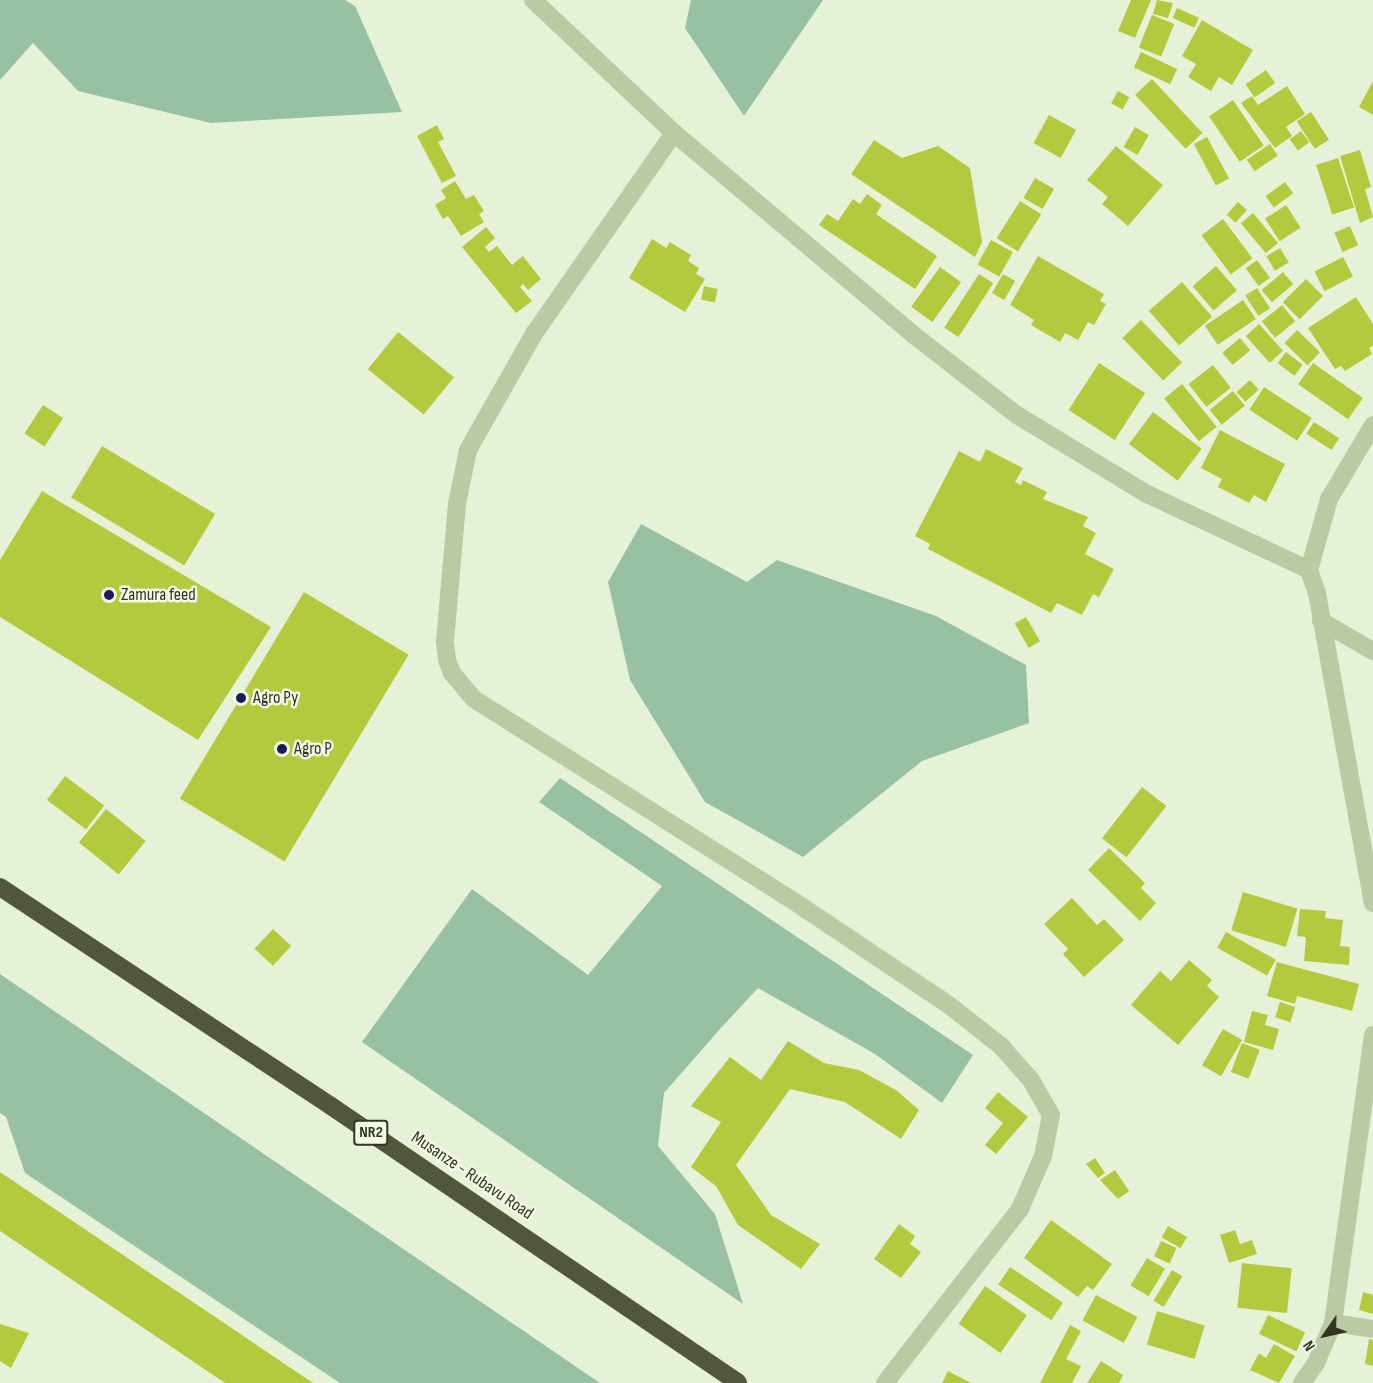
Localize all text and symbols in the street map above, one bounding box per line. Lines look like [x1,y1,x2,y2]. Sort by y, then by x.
place label: Zamura feed [121,584,196,606]
marker: Zamura feed [102,588,116,602]
place label: Agro Py [253,687,298,709]
marker: Agro Py [234,691,248,705]
place label: Agro P [294,738,332,760]
marker: Agro P [275,742,289,756]
road number: NR2 [353,1120,389,1146]
street label: Musanze - Rubavu Road [407,1127,537,1225]
north arrow [1295,1305,1355,1365]
text: N [1299,1336,1320,1354]

